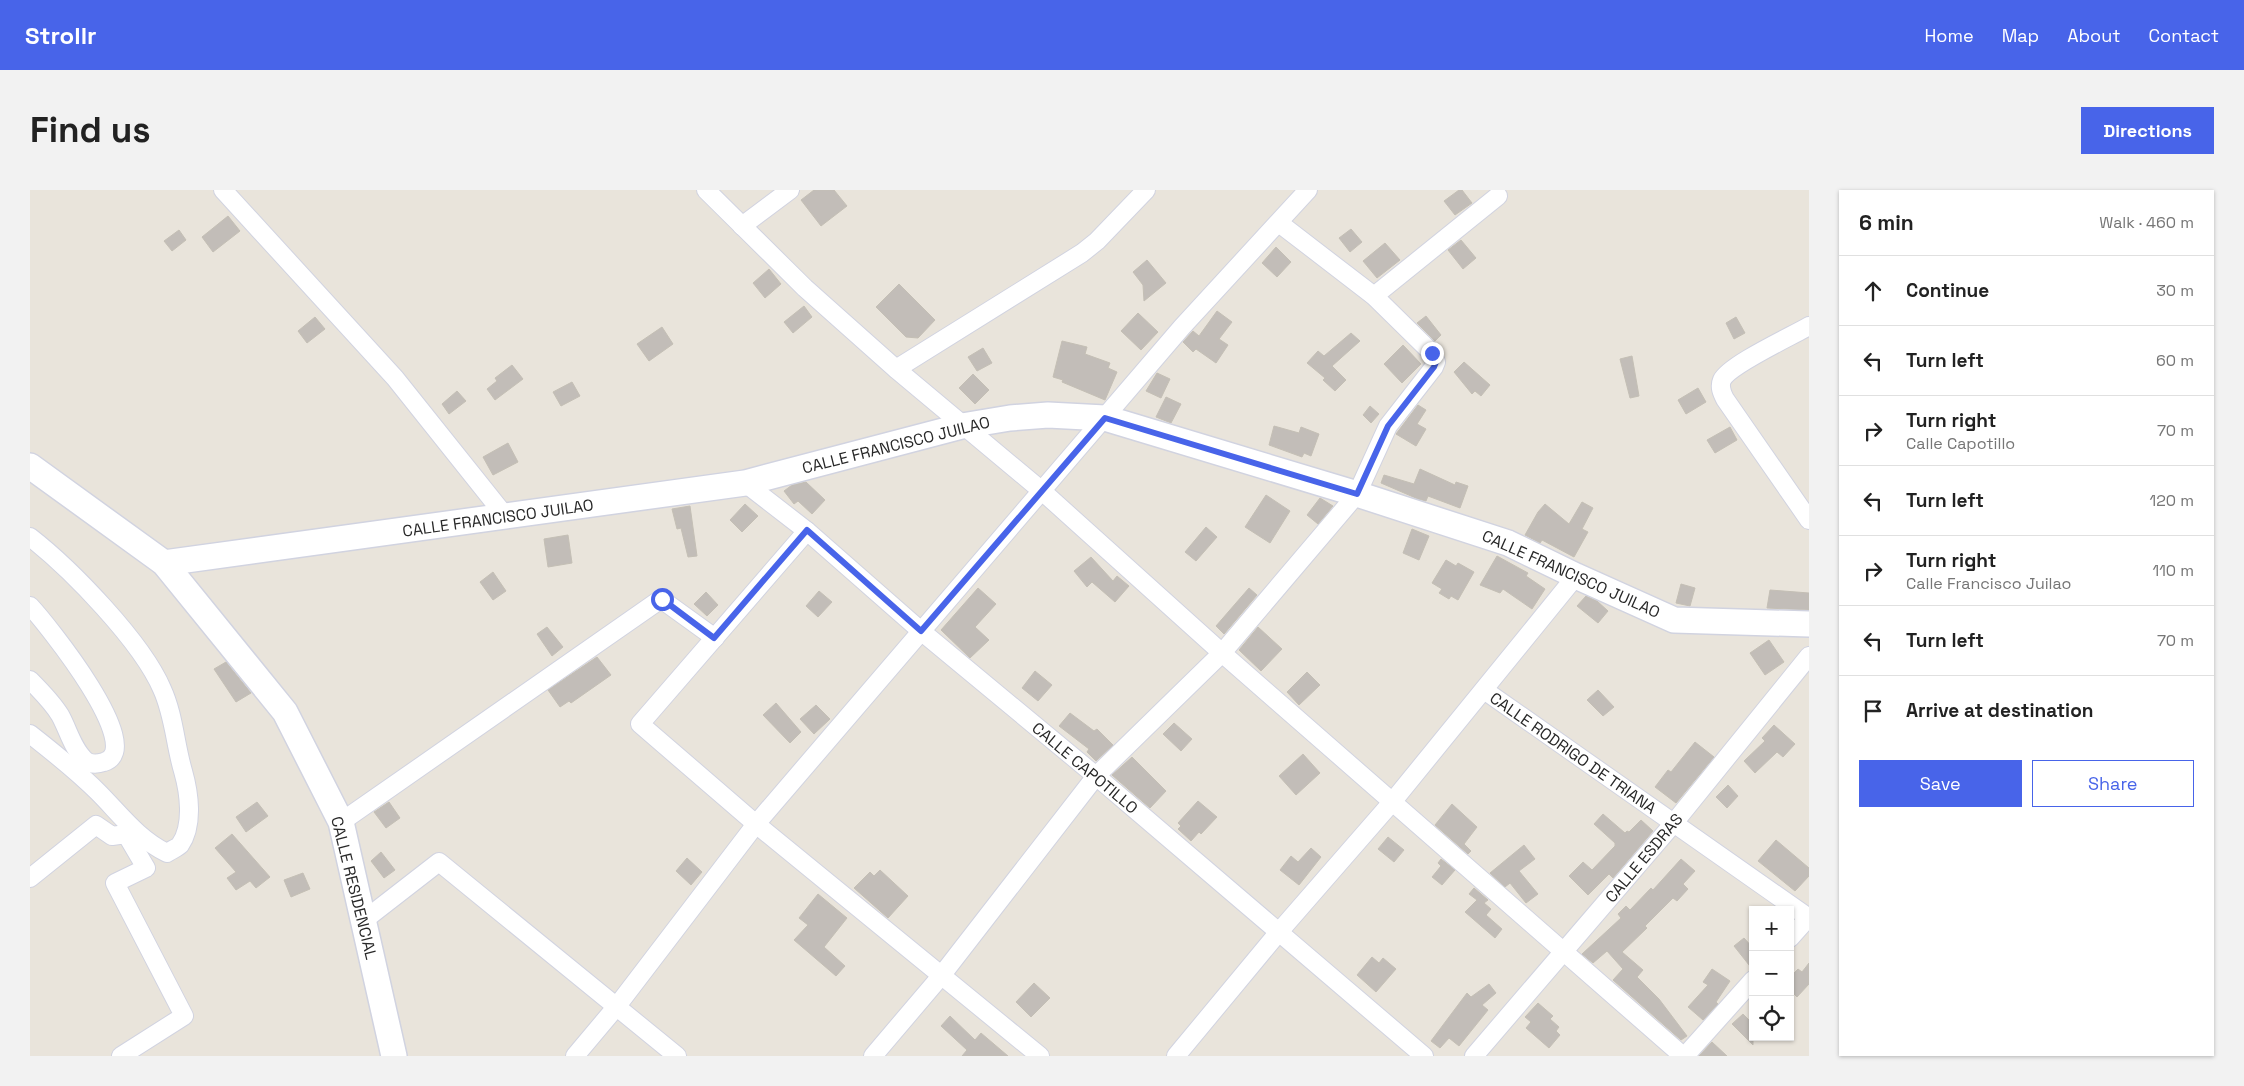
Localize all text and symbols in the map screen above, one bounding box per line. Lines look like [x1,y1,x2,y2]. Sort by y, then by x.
text: Strollr [25,20,97,51]
text: Home [1925,24,1974,47]
text: Map [2002,24,2039,47]
text: About [2067,24,2121,47]
text: Contact [2149,24,2219,47]
button: Directions [2081,107,2214,154]
text: Find us [30,108,151,152]
text: 6 min [1859,209,1914,236]
text: Walk · 460 m [2099,212,2194,233]
icon: ahead [1859,277,1887,305]
text: Continue [1906,278,1989,303]
text: 30 m [2156,280,2194,301]
route end [1421,342,1444,365]
icon: left [1859,347,1887,375]
text: Turn left [1906,348,1984,373]
text: 60 m [2156,350,2194,371]
text: Turn right [1906,408,1996,433]
street label: CALLE FRANCISCO JUILAO [800,411,992,479]
icon: right [1859,417,1887,445]
text: 70 m [2157,420,2194,441]
text: Calle Capotillo [1906,433,2015,454]
icon: left [1859,487,1887,515]
text: Turn left [1906,488,1984,513]
text: 120 m [2150,490,2194,511]
street label: CALLE FRANCISCO JUILAO [401,494,595,542]
street label: CALLE FRANCISCO JUILAO [1479,525,1663,623]
text: Turn right [1906,548,1996,573]
icon: right [1859,557,1887,585]
text: 110 m [2152,560,2194,581]
text: Calle Francisco Juilao [1906,573,2071,594]
route start [651,588,674,611]
icon: left [1859,627,1887,655]
text: Turn left [1906,628,1984,653]
text: 70 m [2157,630,2194,651]
street label: CALLE RODRIGO DE TRIANA [1486,687,1660,819]
icon: arrive [1859,697,1887,725]
text: Arrive at destination [1906,698,2094,723]
street label: CALLE CAPOTILLO [1028,718,1142,818]
button: Save [1859,760,2022,807]
button: Share [2032,760,2194,807]
street label: CALLE ESDRAS [1601,809,1688,907]
street label: CALLE RESIDENCIAL [326,814,382,962]
map controls [1749,906,1794,1041]
button: + [1749,906,1794,951]
button: − [1749,951,1794,996]
button: locate [1749,996,1794,1041]

